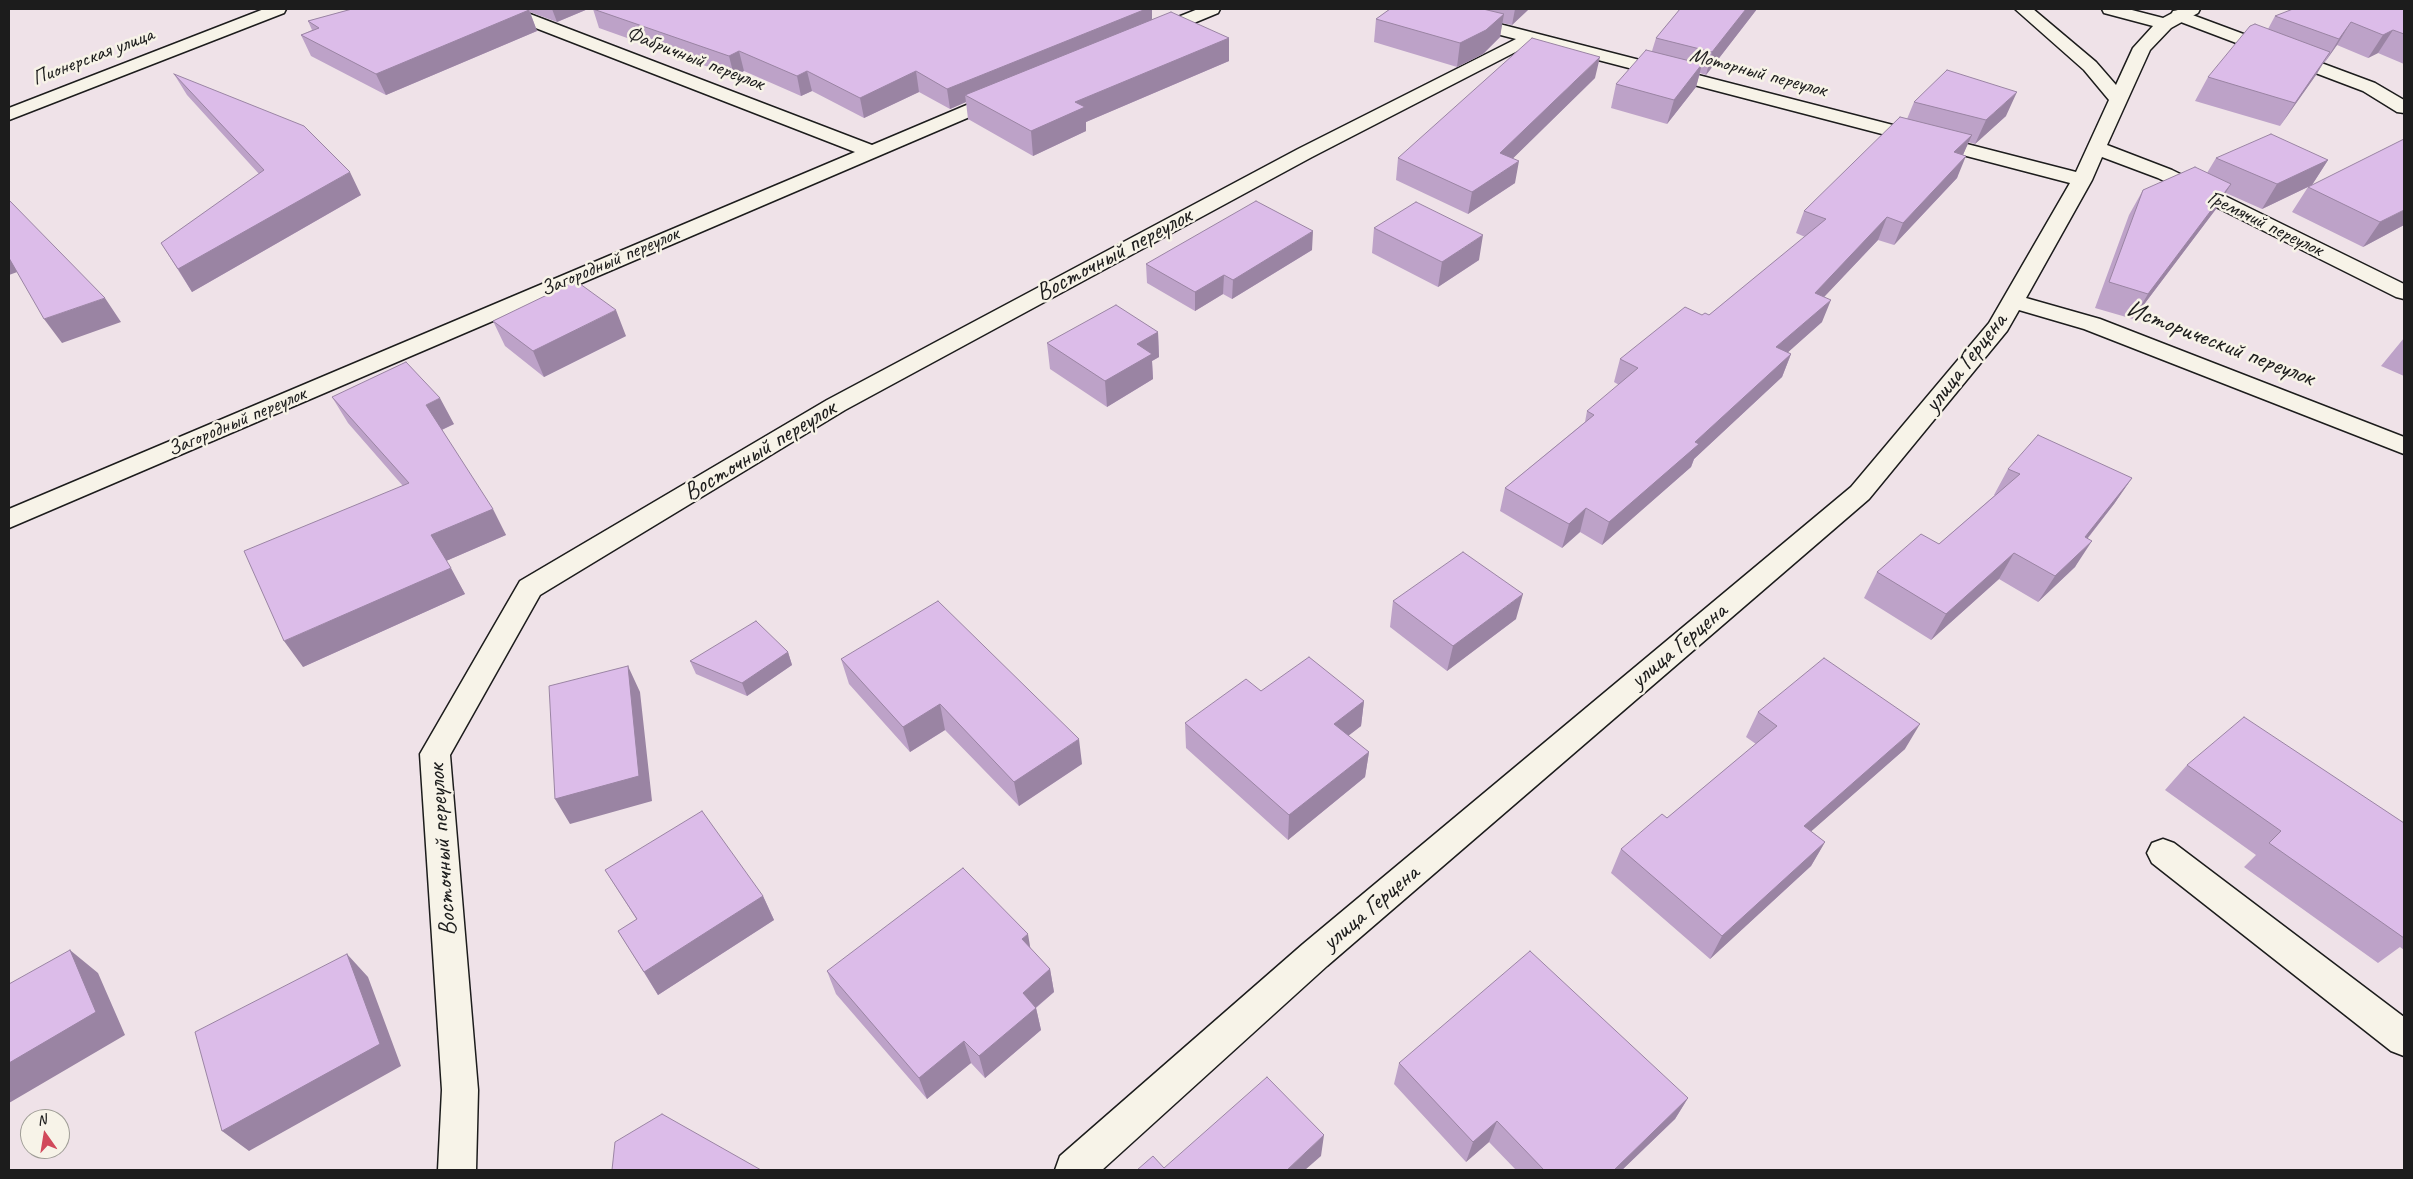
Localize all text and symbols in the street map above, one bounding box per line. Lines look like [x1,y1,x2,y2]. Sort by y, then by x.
street label: Фабричный переулок [623,21,767,97]
street label: Пионерская улица [29,22,157,92]
street label: Моторный переулок [1687,43,1829,103]
street label: Гремячий переулок [2203,185,2327,263]
street label: Восточный переулок [1031,201,1197,309]
street label: Загородный переулок [537,221,683,303]
street label: Исторический переулок [2122,294,2318,394]
street label: улица Герцена [1918,307,2014,419]
street label: Загородный переулок [164,381,310,463]
street label: Восточный переулок [678,394,842,508]
street label: улица Герцена [1624,597,1734,695]
street label: Восточный переулок [422,763,464,937]
street label: улица Герцена [1316,859,1426,957]
north arrow [20,1109,70,1159]
text: N [36,1111,48,1129]

